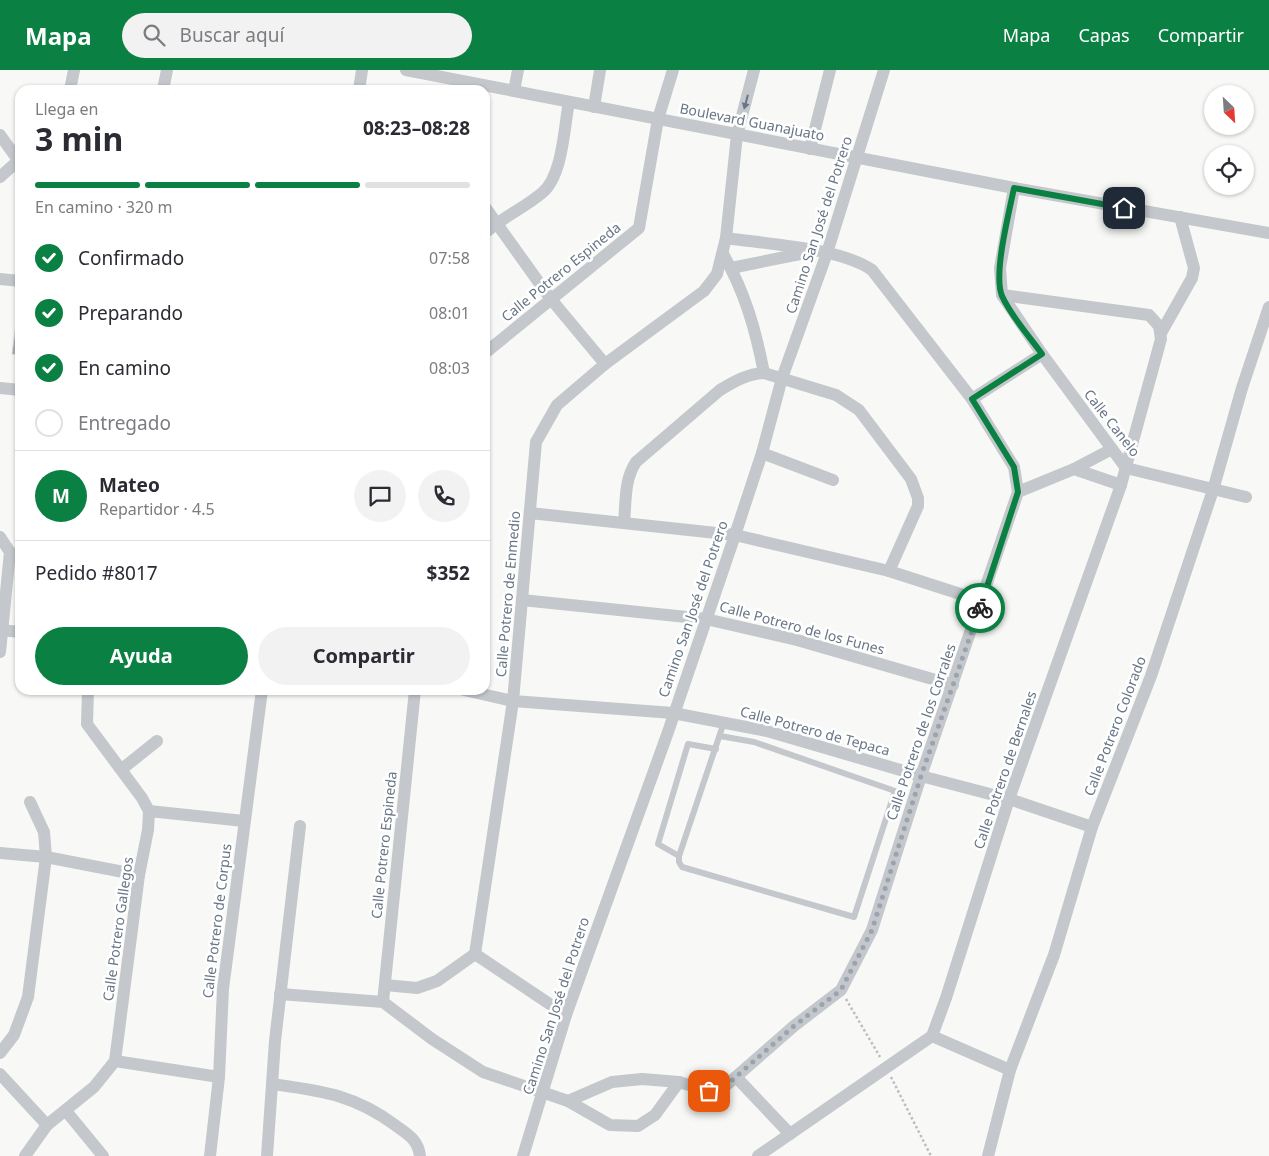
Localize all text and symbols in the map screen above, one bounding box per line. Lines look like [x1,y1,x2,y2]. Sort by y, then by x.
search box [122,13,472,58]
text: Mapa [25,19,92,52]
icon: search [140,21,168,49]
text: Buscar aquí [180,22,284,48]
text: Mapa [1003,23,1050,47]
text: Capas [1078,23,1130,47]
text: Compartir [1158,23,1244,47]
north arrow [1204,85,1254,135]
map controls [1204,85,1254,195]
one-way arrow [742,95,750,110]
text: Llega en [35,98,98,120]
street label: Boulevard Guanajuato [678,98,826,145]
text: 08:23–08:28 [363,115,470,141]
text: 3 min [35,117,123,160]
street label: Camino San José del Potrero [781,134,856,316]
button: locate [1204,145,1254,195]
pin [1103,187,1145,229]
icon: home [1110,194,1138,222]
text: En camino · 320 m [35,196,172,218]
street label: Calle Potrero Espineda [497,218,624,326]
icon: check [35,244,63,272]
text: Confirmado [78,245,184,271]
text: 07:58 [429,247,470,269]
icon: check [35,299,63,327]
text: Preparando [78,300,183,326]
text: 08:01 [429,302,470,324]
icon: check [35,354,63,382]
text: En camino [78,355,171,381]
text: 08:03 [429,357,470,379]
street label: Calle Canelo [1080,385,1145,460]
text: Entregado [78,410,171,436]
button: chat [354,470,406,522]
button: phone [418,470,470,522]
text: Mateo [99,472,160,498]
text: M [52,483,70,509]
text: Repartidor · 4.5 [99,498,215,520]
street label: Calle Potrero de Enmedio [491,510,524,678]
street label: Camino San José del Potrero [653,518,732,700]
text: Pedido #8017 [35,560,158,586]
text: $352 [427,560,470,586]
courier [955,583,1005,633]
icon: bike [966,594,994,622]
street label: Calle Potrero de los Funes [717,596,887,659]
button: Ayuda [35,627,248,685]
button: Compartir [258,627,470,685]
street label: Calle Potrero de los Corrales [881,641,960,823]
street label: Calle Potrero Colorado [1079,653,1150,798]
street label: Calle Potrero de Bernales [969,688,1041,851]
street label: Calle Potrero de Tepaca [738,701,892,760]
street label: Calle Potrero Espineda [366,770,401,920]
street label: Calle Potrero de Corpus [198,842,235,999]
street label: Calle Potrero Gallegos [98,855,137,1002]
street label: Camino San José del Potrero [518,915,593,1097]
pin [688,1070,730,1112]
icon: bag [695,1077,723,1105]

